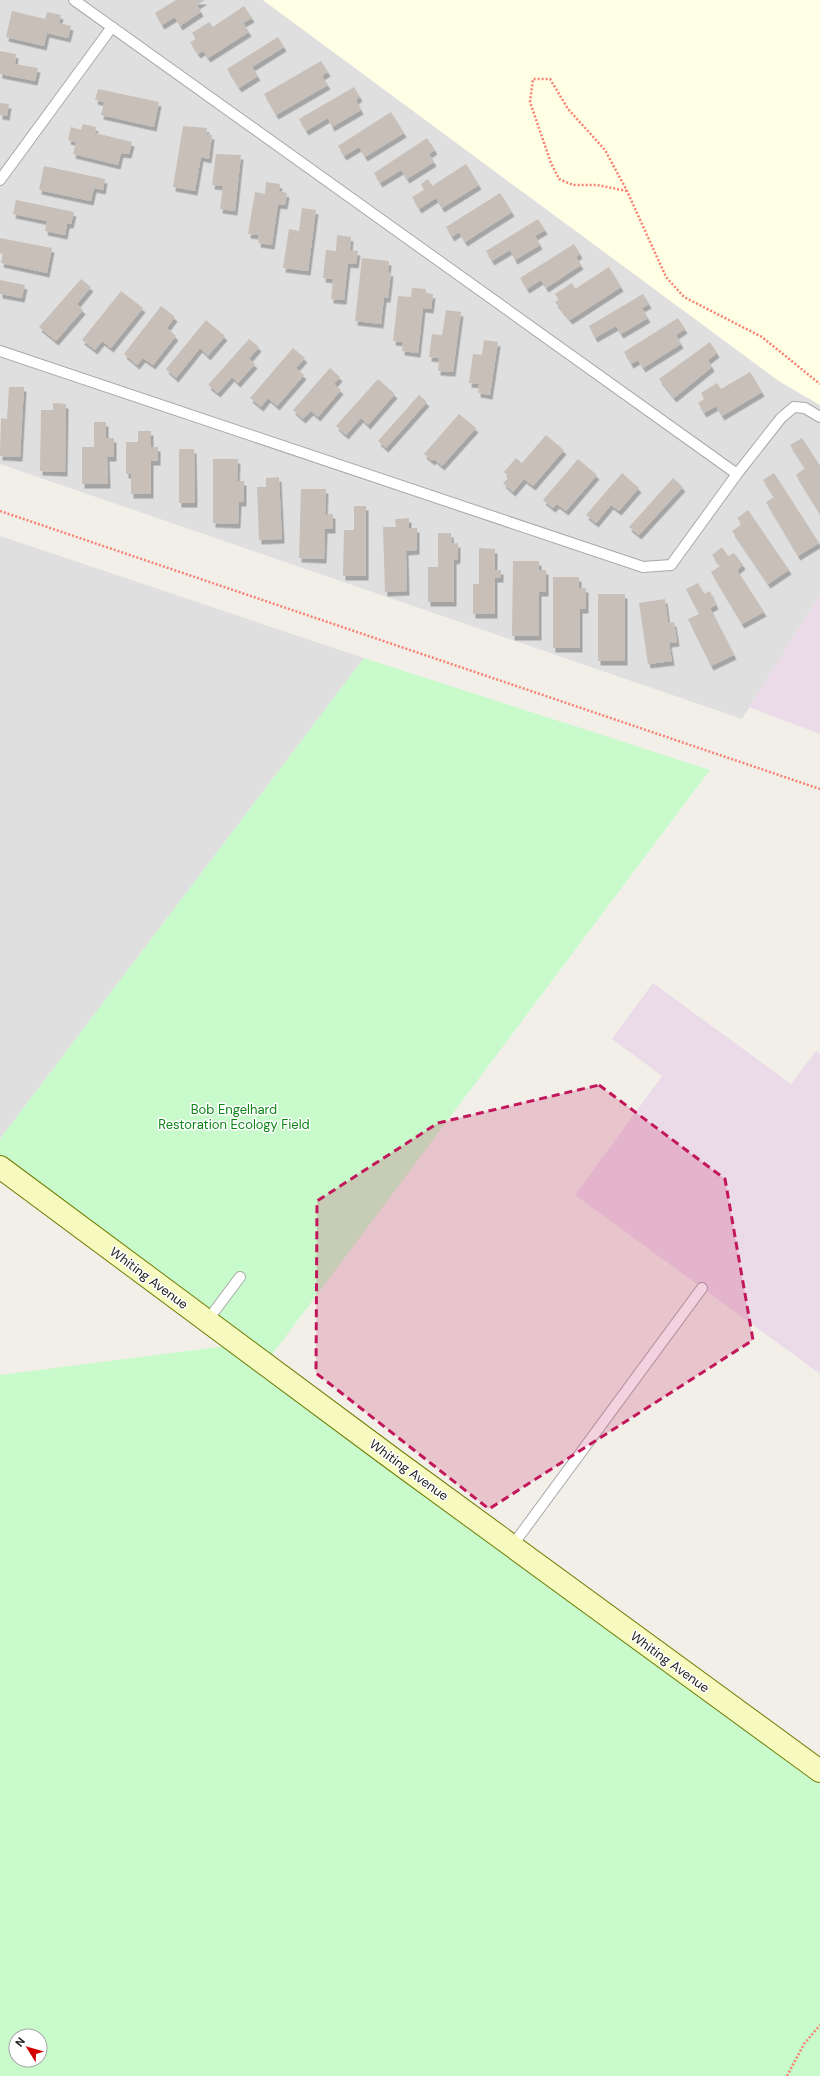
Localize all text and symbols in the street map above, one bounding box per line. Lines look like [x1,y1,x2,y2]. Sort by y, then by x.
park label: Bob Engelhard Restoration Ecology Field [158,1101,310,1133]
street label: Whiting Avenue [106,1243,192,1313]
street label: Whiting Avenue [366,1436,452,1504]
street label: Whiting Avenue [627,1628,713,1696]
north arrow [8,2028,48,2068]
text: N [12,2035,28,2049]

